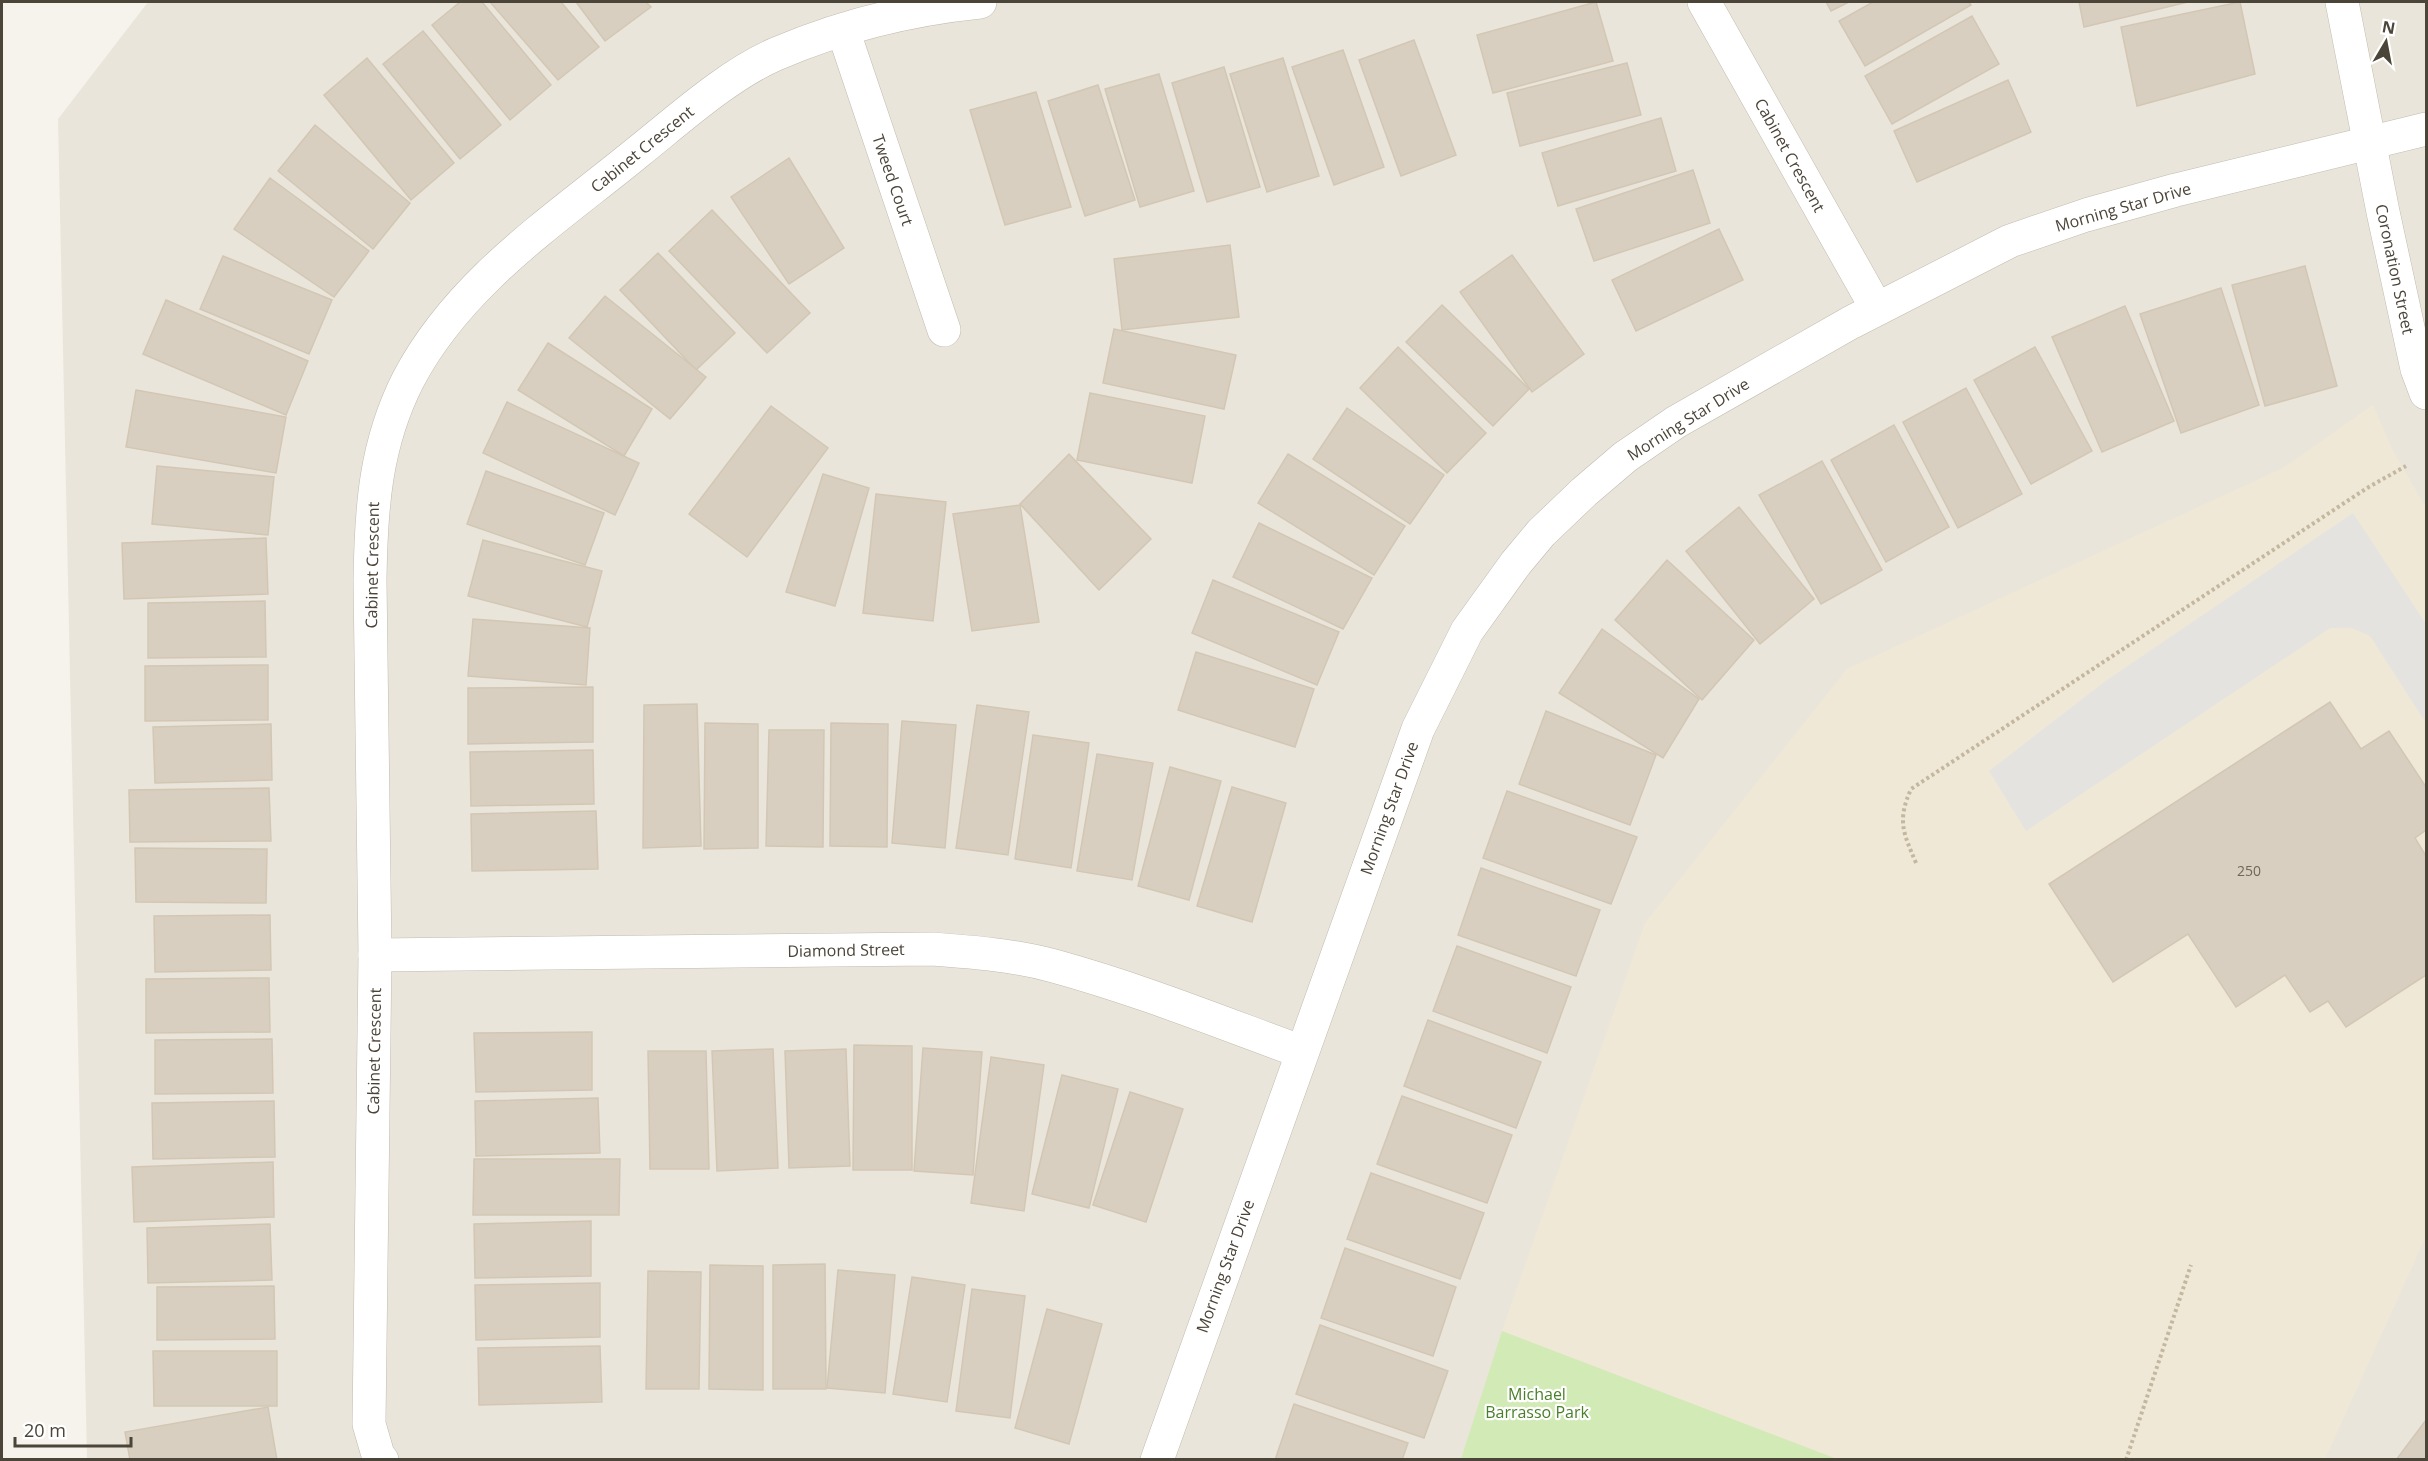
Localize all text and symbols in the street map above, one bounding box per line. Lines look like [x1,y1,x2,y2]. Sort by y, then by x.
north arrow [2356,12,2416,72]
text: N [2380,15,2397,39]
street label: Cabinet Crescent [1750,94,1831,216]
street label: Cabinet Crescent [586,100,698,197]
street label: Tweed Court [867,132,919,229]
street label: Morning Star Drive [2053,177,2193,237]
street label: Coronation Street [2370,202,2420,336]
street label: Morning Star Drive [1623,372,1753,466]
street label: Cabinet Crescent [360,501,384,629]
street label: Morning Star Drive [1355,738,1423,878]
house number: 250 [2237,861,2261,880]
street label: Diamond Street [787,938,905,962]
street label: Cabinet Crescent [362,987,386,1115]
street label: Morning Star Drive [1191,1196,1259,1336]
park label: Michael Barrasso Park [1485,1383,1589,1423]
scale bar [15,1410,130,1448]
text: 20 m [24,1418,66,1442]

